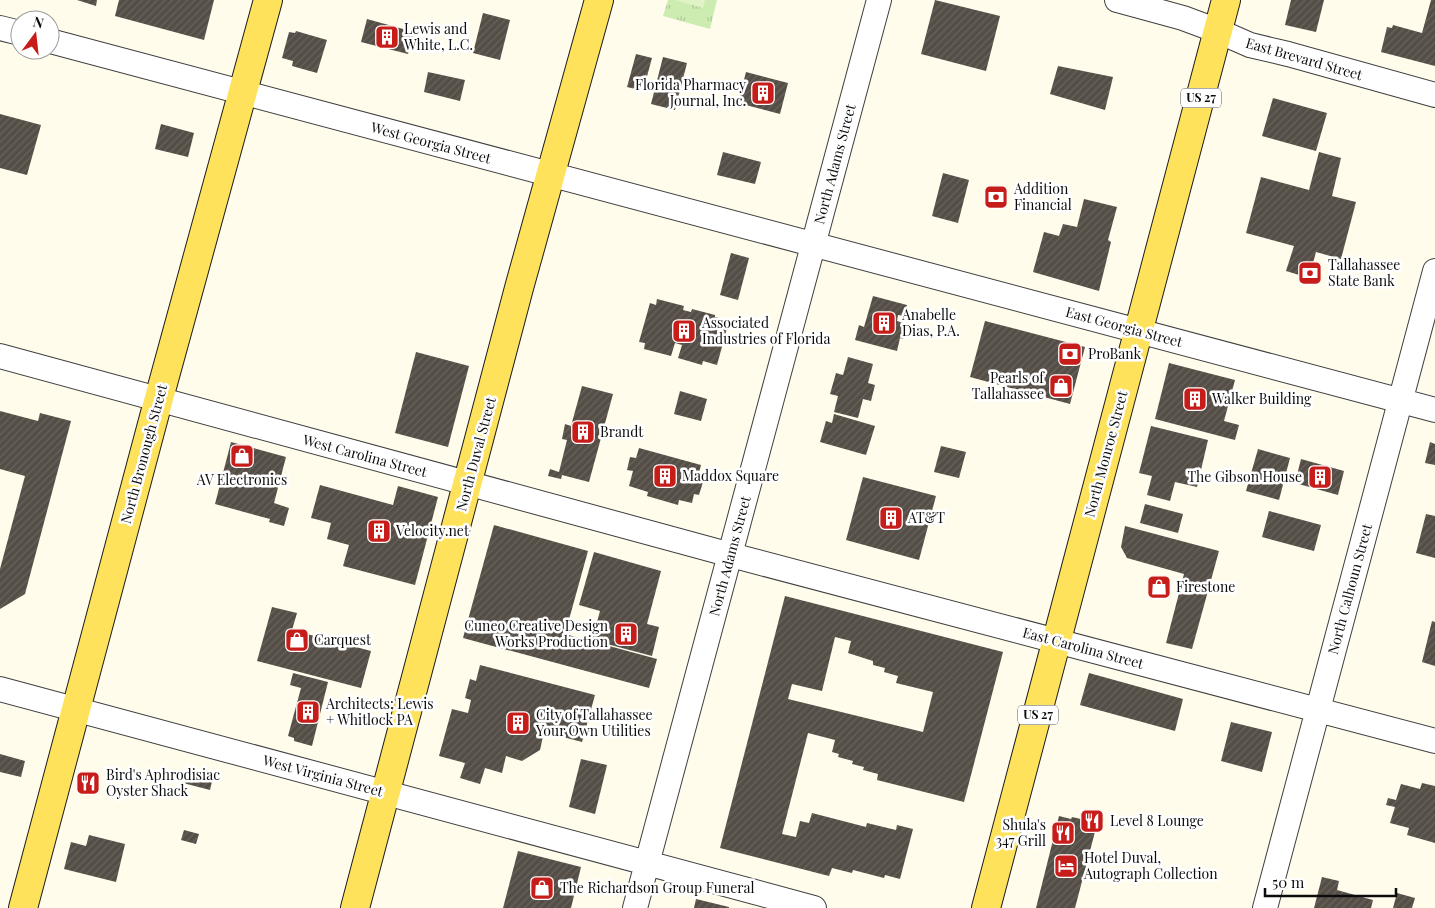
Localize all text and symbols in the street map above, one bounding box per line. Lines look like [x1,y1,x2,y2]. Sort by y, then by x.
north arrow [10,10,60,60]
text: N [31,11,46,32]
place label: Lewis and White, L.C. [403,19,473,54]
building icon: Lewis and White, L.C. [374,24,400,50]
street label: East Brevard Street [1244,33,1366,85]
place label: Florida Pharmacy Journal, Inc. [635,75,746,110]
building icon: Florida Pharmacy Journal, Inc. [750,80,776,106]
road number: US 27 [1181,89,1221,108]
street label: North Adams Street [809,101,860,226]
street label: West Georgia Street [368,117,494,168]
place label: Addition Financial [1013,179,1072,214]
bank icon: Addition Financial [983,184,1009,210]
place label: Tallahassee State Bank [1328,255,1400,290]
bank icon: Tallahassee State Bank [1297,260,1323,286]
street label: East Georgia Street [1064,302,1186,352]
place label: Anabelle Dias, P.A. [901,305,960,340]
building icon: Anabelle Dias, P.A. [871,310,897,336]
place label: Associated Industries of Florida [701,313,830,348]
building icon: Associated Industries of Florida [671,318,697,344]
bank icon: ProBank [1057,341,1083,367]
place label: ProBank [1088,344,1142,363]
place label: Pearls of Tallahassee [972,368,1045,403]
shop icon: Pearls of Tallahassee [1048,373,1074,399]
street label: North Bronough Street [116,381,172,526]
building icon: Walker Building [1182,386,1208,412]
street label: North Monroe Street [1080,388,1132,519]
place label: Walker Building [1211,389,1312,408]
street label: North Duval Street [451,394,500,513]
building icon: Brandt [570,419,596,445]
place label: Brandt [600,422,644,441]
street label: West Carolina Street [300,430,430,481]
shop icon: AV Electronics [229,443,255,469]
building icon: Maddox Square [652,463,678,489]
building icon: The Gibson House [1307,464,1333,490]
place label: Maddox Square [682,466,779,485]
place label: The Gibson House [1187,467,1302,486]
place label: AV Electronics [196,470,287,489]
street label: North Adams Street [704,493,755,618]
building icon: AT&T [878,505,904,531]
place label: AT&T [907,508,945,527]
building icon: Velocity.net [366,518,392,544]
place label: Velocity.net [395,521,470,540]
street label: North Calhoun Street [1323,521,1376,656]
shop icon: Firestone [1146,574,1172,600]
place label: Firestone [1176,577,1235,596]
place label: Cuneo Creative Design Works Production [464,616,609,651]
building icon: Cuneo Creative Design Works Production [613,621,639,647]
street label: East Carolina Street [1021,622,1147,673]
shop icon: Carquest [284,627,310,653]
place label: Carquest [314,630,372,649]
place label: Architects: Lewis + Whitlock PA [325,694,434,729]
building icon: Architects: Lewis + Whitlock PA [295,699,321,725]
place label: City of Tallahassee Your Own Utilities [535,705,653,740]
road number: US 27 [1018,706,1058,724]
building icon: City of Tallahassee Your Own Utilities [505,710,531,736]
street label: West Virginia Street [260,750,386,801]
place label: Bird's Aphrodisiac Oyster Shack [106,765,220,800]
restaurant icon: Bird's Aphrodisiac Oyster Shack [75,770,101,796]
restaurant icon: Level 8 Lounge [1079,808,1105,834]
place label: Level 8 Lounge [1110,811,1204,830]
place label: Shula's 347 Grill [996,815,1046,850]
restaurant icon: Shula's 347 Grill [1050,820,1076,846]
place label: Hotel Duval, Autograph Collection [1083,848,1218,883]
hotel icon: Hotel Duval, Autograph Collection [1053,853,1079,879]
scale bar [1265,866,1396,898]
text: 50 m [1272,872,1305,892]
shop icon: The Richardson Group Funeral [529,875,555,901]
place label: The Richardson Group Funeral [560,878,754,897]

